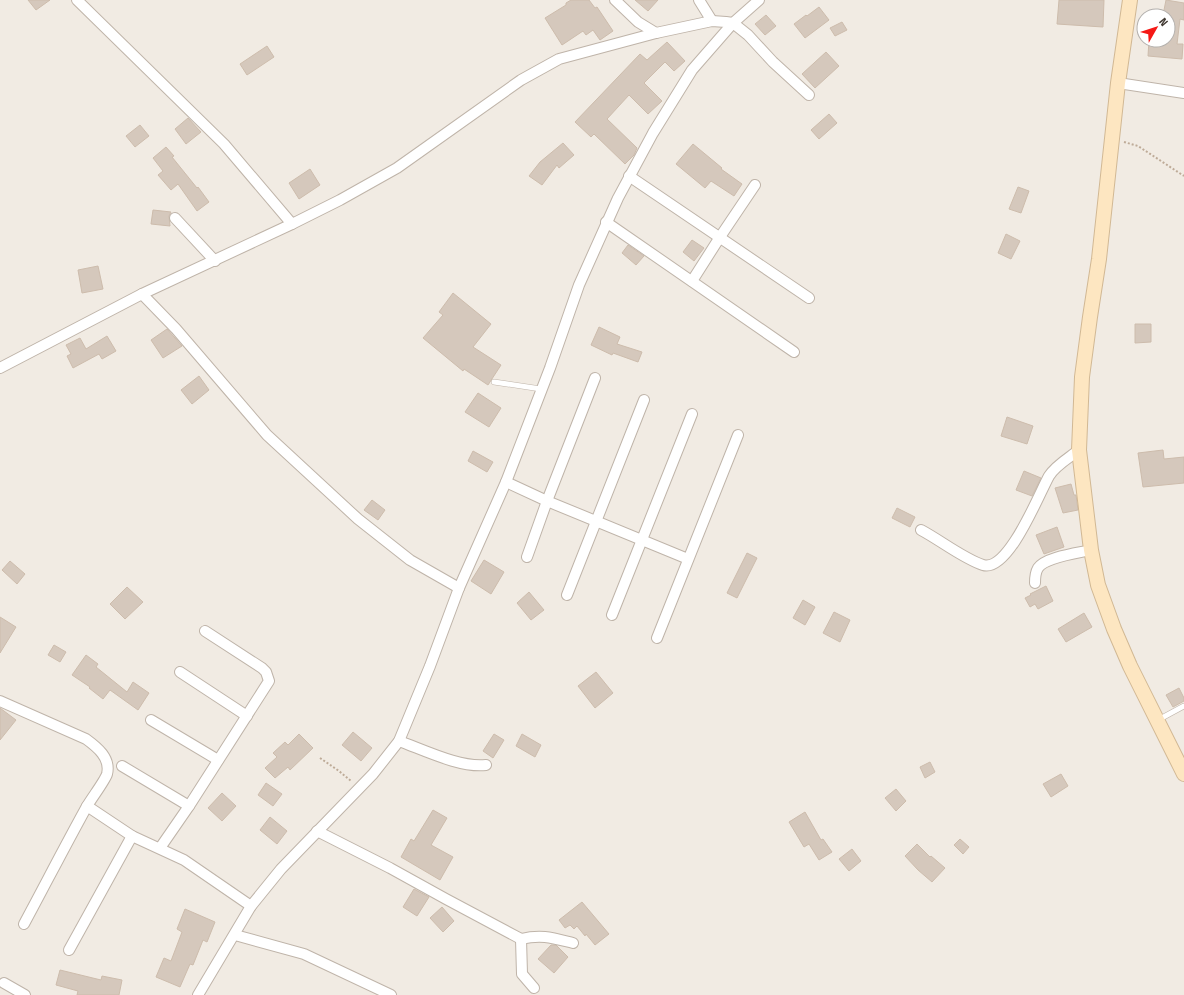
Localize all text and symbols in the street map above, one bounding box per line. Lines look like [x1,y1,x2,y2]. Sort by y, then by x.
north arrow [1136,8,1176,48]
text: N [1156,15,1171,29]

